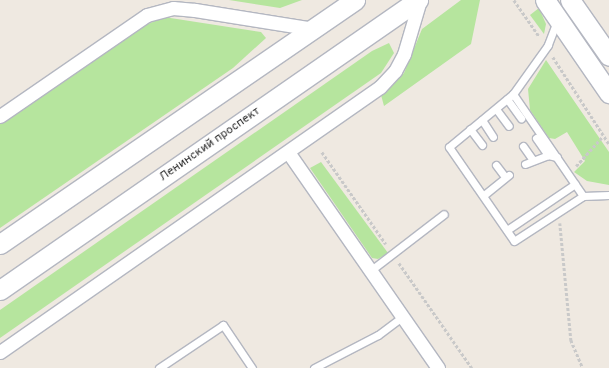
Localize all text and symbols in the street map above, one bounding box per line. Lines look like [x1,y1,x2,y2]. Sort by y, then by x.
street label: Ленинский проспект [157,105,263,185]

